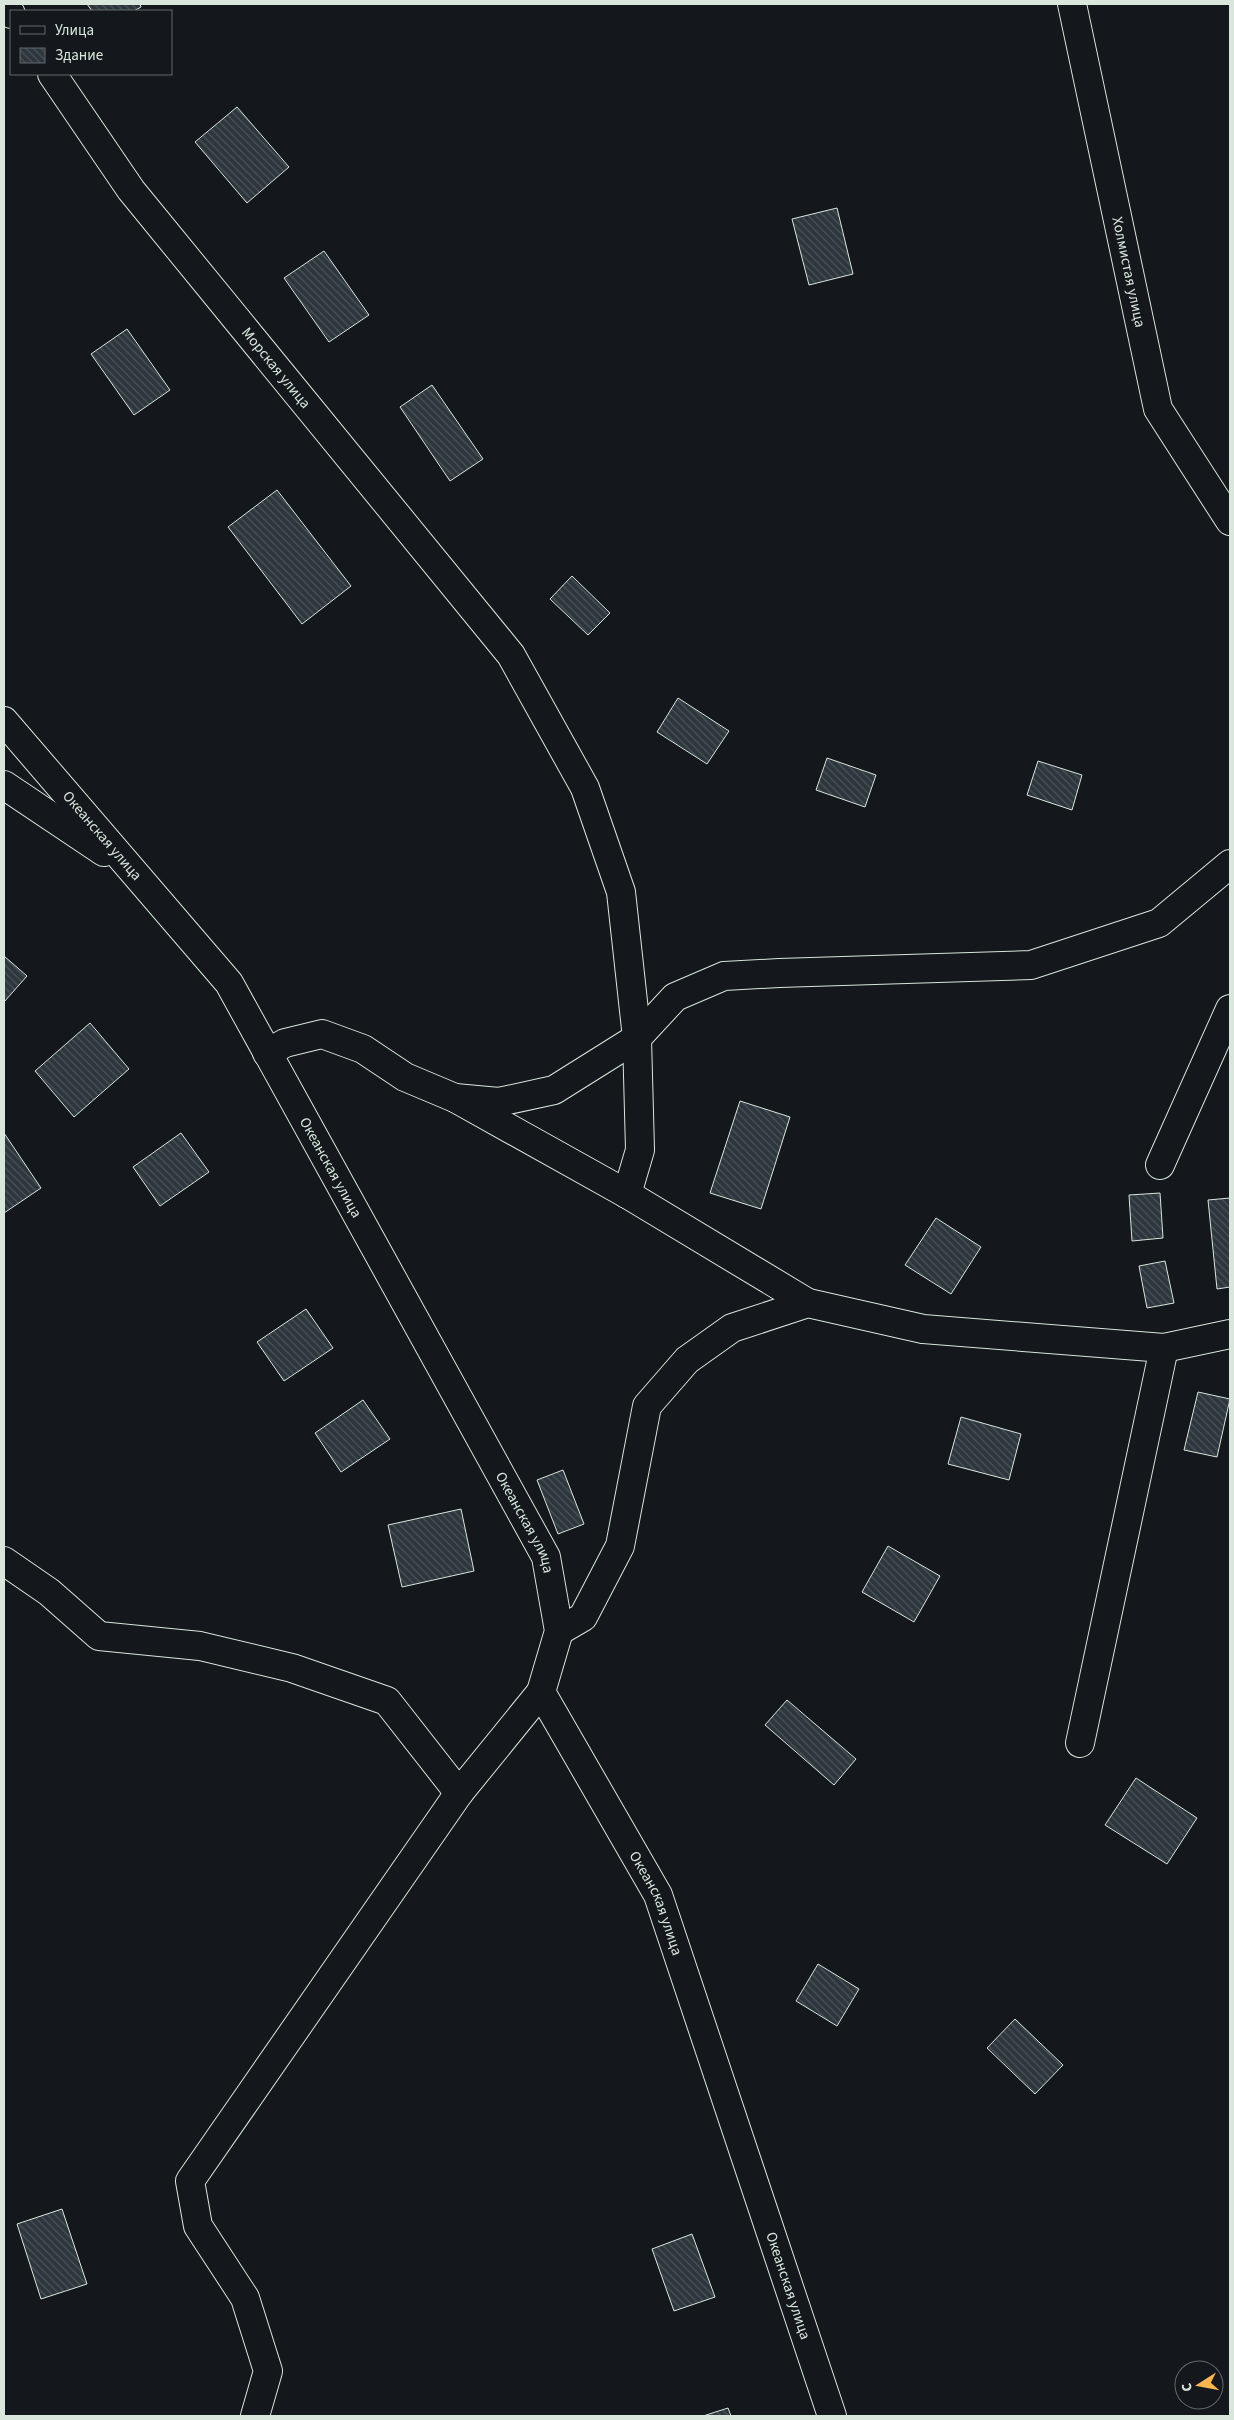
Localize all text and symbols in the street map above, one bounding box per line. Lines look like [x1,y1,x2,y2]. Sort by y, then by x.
legend [10,10,172,75]
text: Улица [55,20,94,41]
text: Здание [55,45,103,66]
street label: Холмистая улица [1107,215,1151,329]
street label: Морская улица [237,323,316,413]
street label: Океанская улица [58,786,147,885]
street label: Океанская улица [295,1113,367,1222]
street label: Океанская улица [490,1468,559,1575]
street label: Океанская улица [624,1847,688,1958]
street label: Океанская улица [761,2229,816,2342]
north arrow [1174,2360,1224,2410]
text: С [1177,2381,1198,2393]

